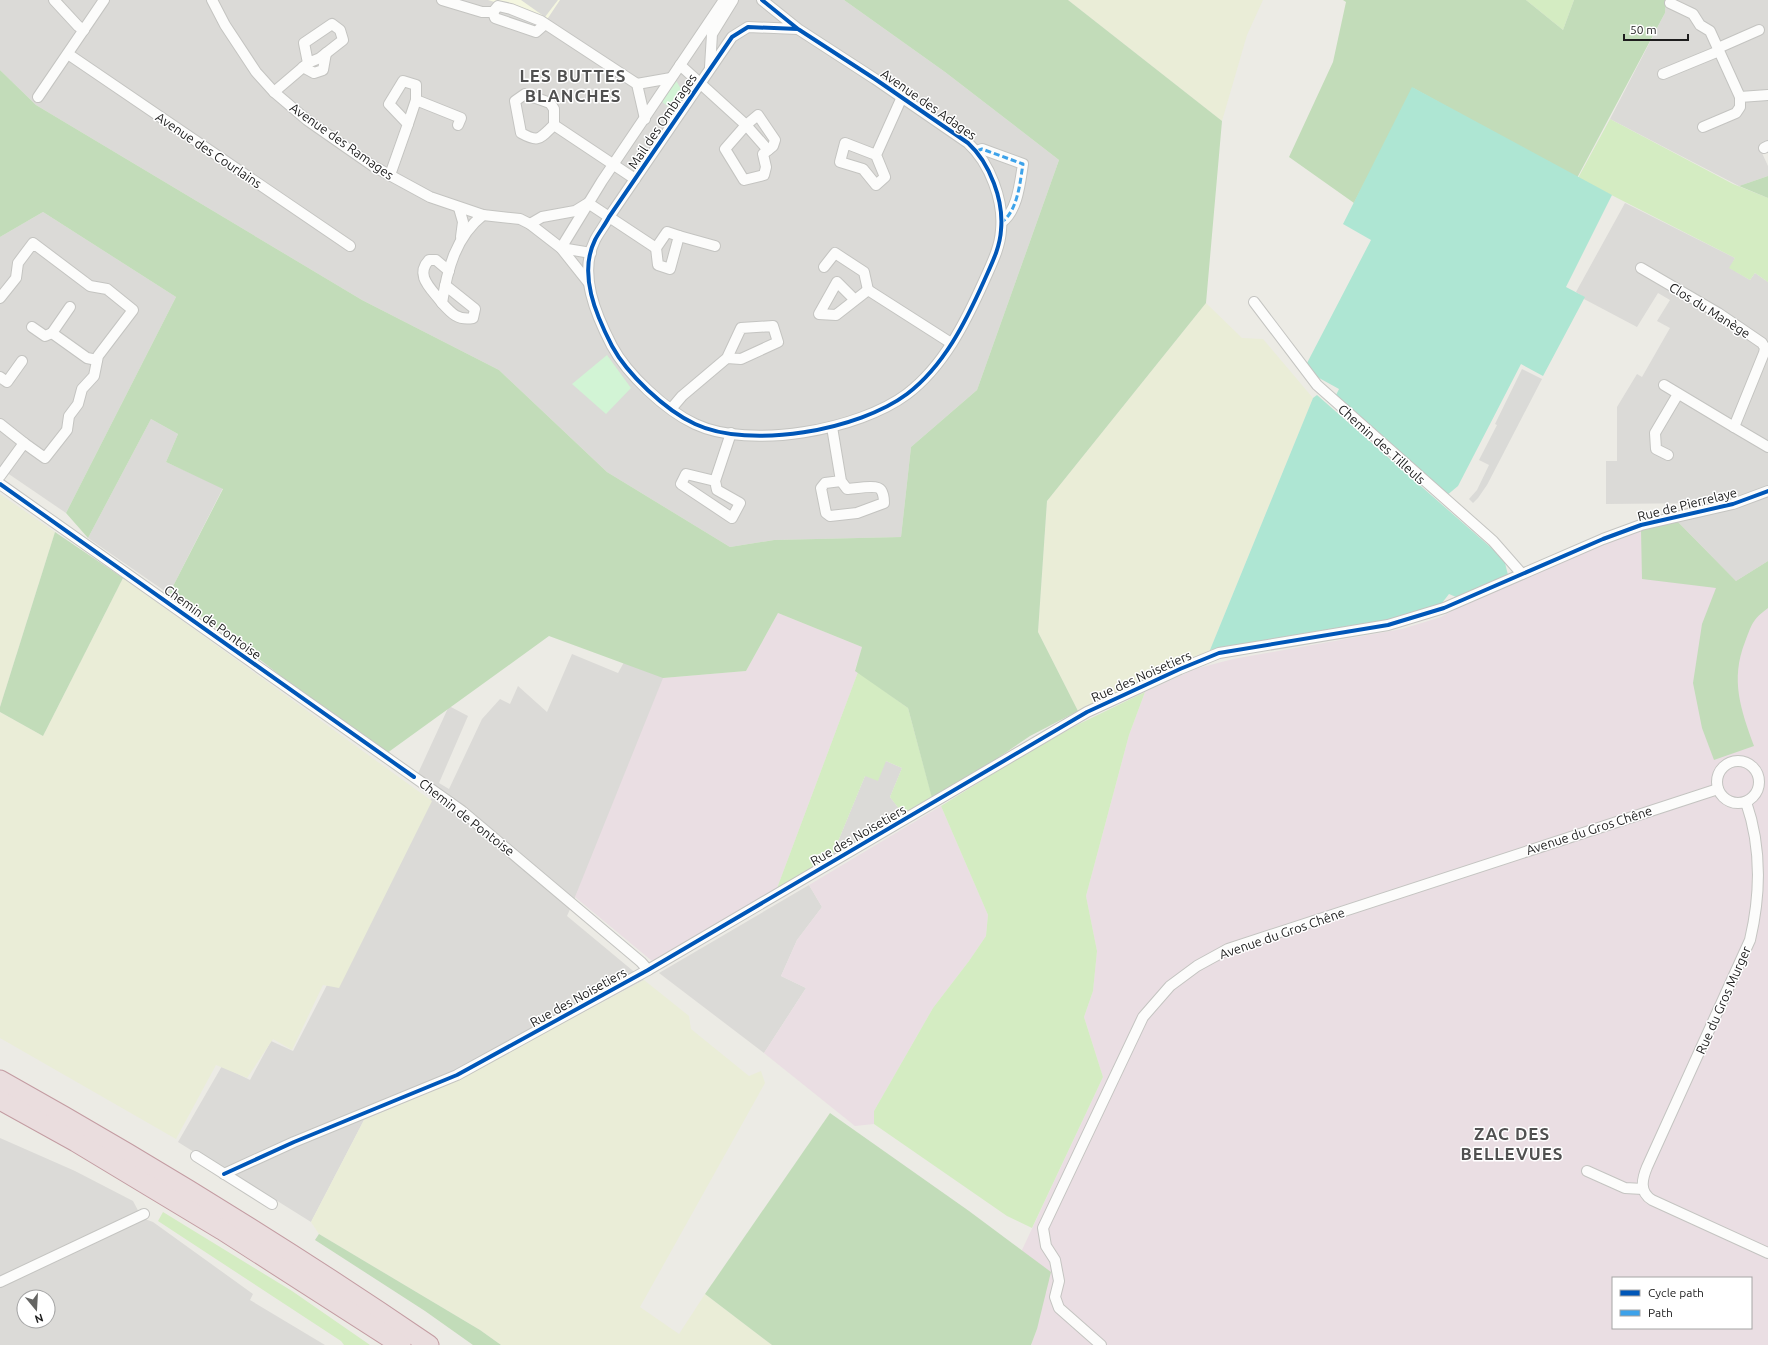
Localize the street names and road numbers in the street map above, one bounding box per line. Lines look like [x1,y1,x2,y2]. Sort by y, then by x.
street label: Avenue des Adages [879,66,980,142]
street label: Mail des Ombrages [625,70,699,171]
street label: Avenue des Ramages [288,100,397,182]
street label: Avenue des Courlains [154,109,265,191]
street label: Clos du Manège [1667,279,1753,341]
street label: Chemin des Tilleuls [1336,401,1429,487]
street label: Rue de Pierrelaye [1636,485,1738,523]
street label: Chemin de Pontoise [162,582,264,662]
street label: Rue des Noisetiers [1089,648,1193,704]
street label: Chemin de Pontoise [417,776,517,858]
street label: Rue des Noisetiers [808,802,909,868]
street label: Avenue du Gros Chêne [1524,803,1654,857]
street label: Avenue du Gros Chêne [1217,905,1347,961]
street label: Rue du Gros Murger [1693,944,1753,1056]
street label: Rue des Noisetiers [527,965,629,1029]

